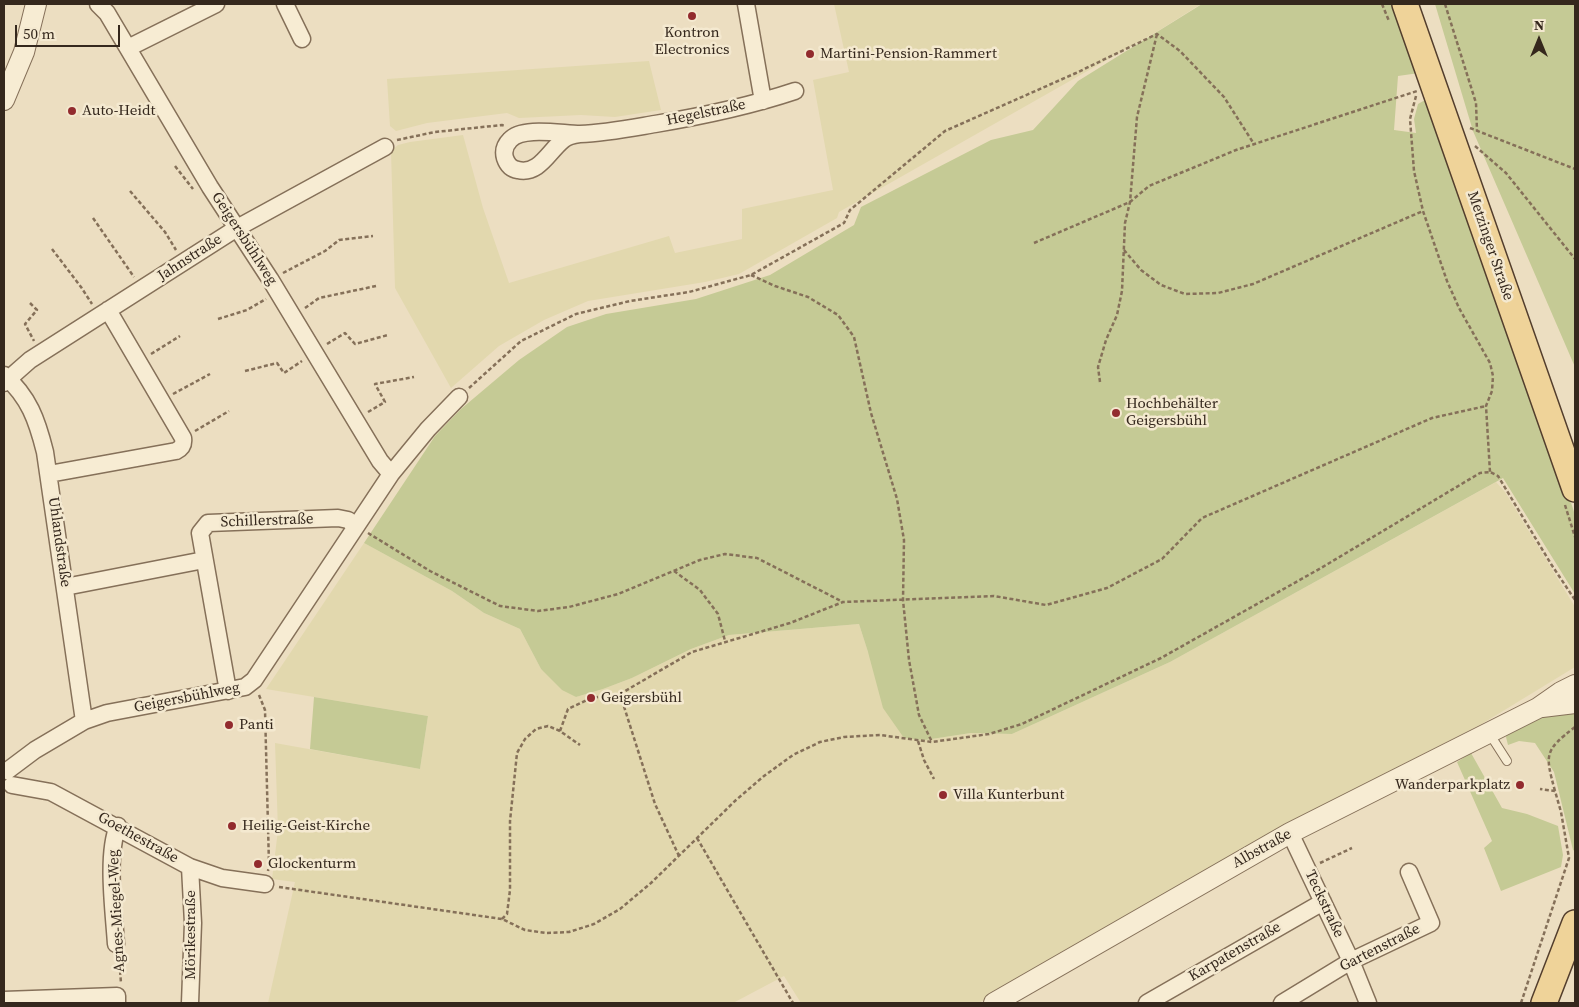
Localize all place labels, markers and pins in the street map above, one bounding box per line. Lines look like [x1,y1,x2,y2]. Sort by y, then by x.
marker: Kontron Electronics [686,10,698,22]
place label: Kontron Electronics [654,24,730,59]
place label: Martini-Pension-Rammert [820,45,997,63]
marker: Martini-Pension-Rammert [804,48,816,60]
place label: Auto-Heidt [82,102,155,120]
marker: Auto-Heidt [66,105,78,117]
place label: Hochbehälter Geigersbühl [1126,395,1218,430]
marker: Hochbehälter Geigersbühl [1110,407,1122,419]
place label: Geigersbühl [601,689,682,707]
marker: Geigersbühl [585,692,597,704]
place label: Panti [239,716,274,734]
marker: Panti [223,719,235,731]
place label: Wanderparkplatz [1395,776,1510,794]
marker: Wanderparkplatz [1514,779,1526,791]
place label: Villa Kunterbunt [953,786,1064,804]
marker: Villa Kunterbunt [937,789,949,801]
place label: Heilig-Geist-Kirche [242,817,370,835]
marker: Heilig-Geist-Kirche [226,820,238,832]
place label: Glockenturm [268,855,356,873]
marker: Glockenturm [252,858,264,870]

